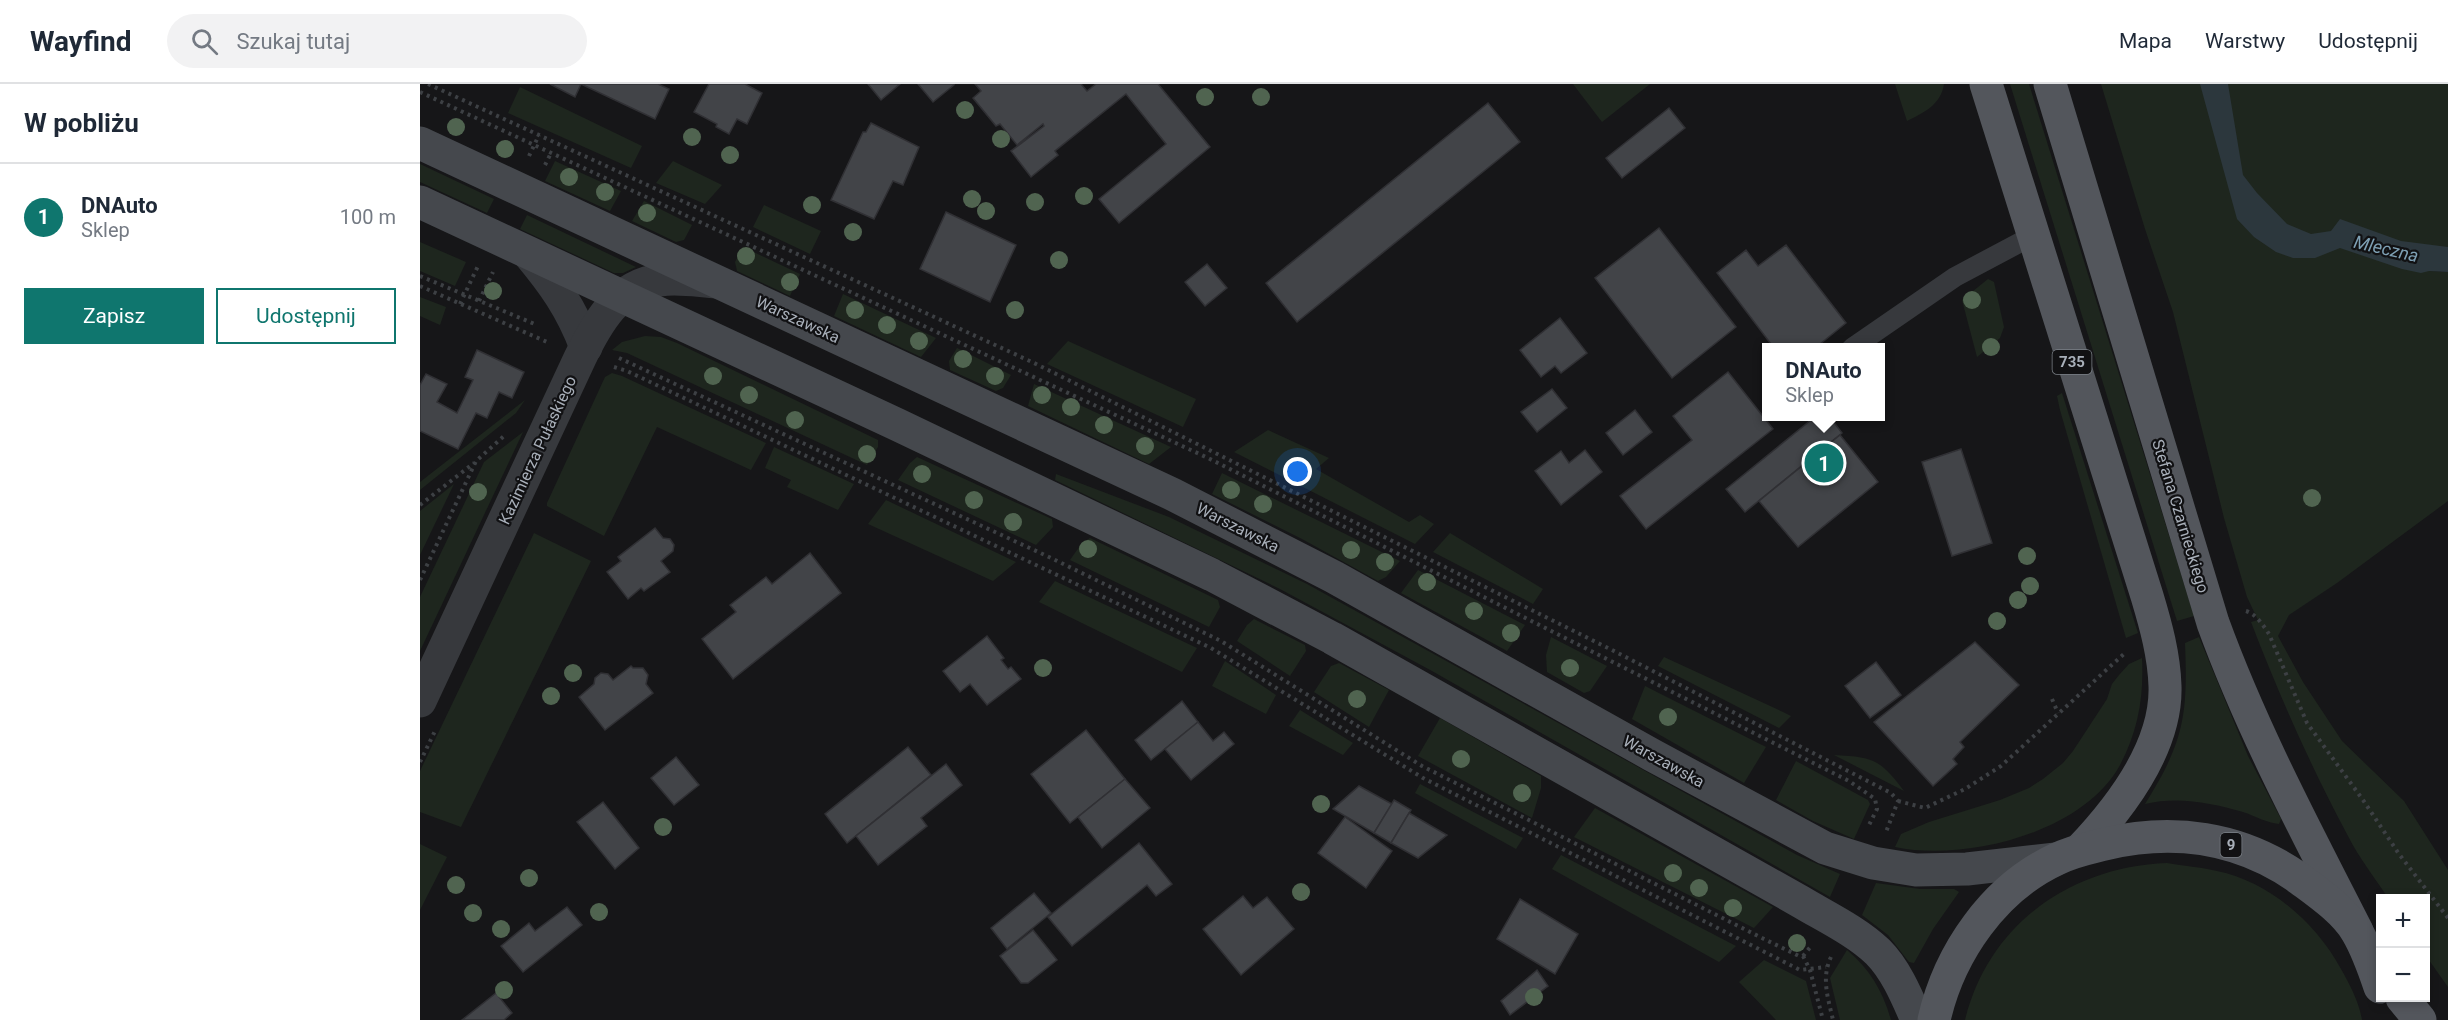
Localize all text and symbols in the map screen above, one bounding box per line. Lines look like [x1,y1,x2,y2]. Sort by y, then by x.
search box [167,14,587,68]
text: Wayfind [30,25,131,58]
icon: search [188,25,221,58]
text: Szukaj tutaj [236,29,350,54]
text: Mapa [2119,29,2172,53]
text: Warstwy [2205,29,2285,53]
text: Udostępnij [2318,29,2418,53]
text: W pobliżu [24,108,139,138]
text: DNAuto [81,193,158,218]
text: 1 [38,205,49,229]
text: 100 m [340,205,396,229]
text: Sklep [81,218,130,242]
water label: Mleczna [2352,231,2420,266]
button: Zapisz [24,288,204,344]
button: Udostępnij [216,288,396,344]
street label: Warszawska [753,292,843,347]
popup [1762,343,1885,421]
road number: 735 [2052,350,2092,374]
text: DNAuto [1785,358,1862,383]
street label: Kazimierza Pułaskiego [495,373,580,528]
text: Sklep [1785,383,1834,407]
street label: Stefana Czarnieckiego [2148,437,2213,595]
pin: 1 [1804,440,1844,485]
your location [1283,457,1312,486]
street label: Warszawska [1193,499,1282,556]
street label: Warszawska [1620,731,1708,792]
road number: 9 [2220,833,2242,857]
map controls [2376,894,2430,1002]
button: + [2376,894,2430,948]
button: − [2376,948,2430,1002]

